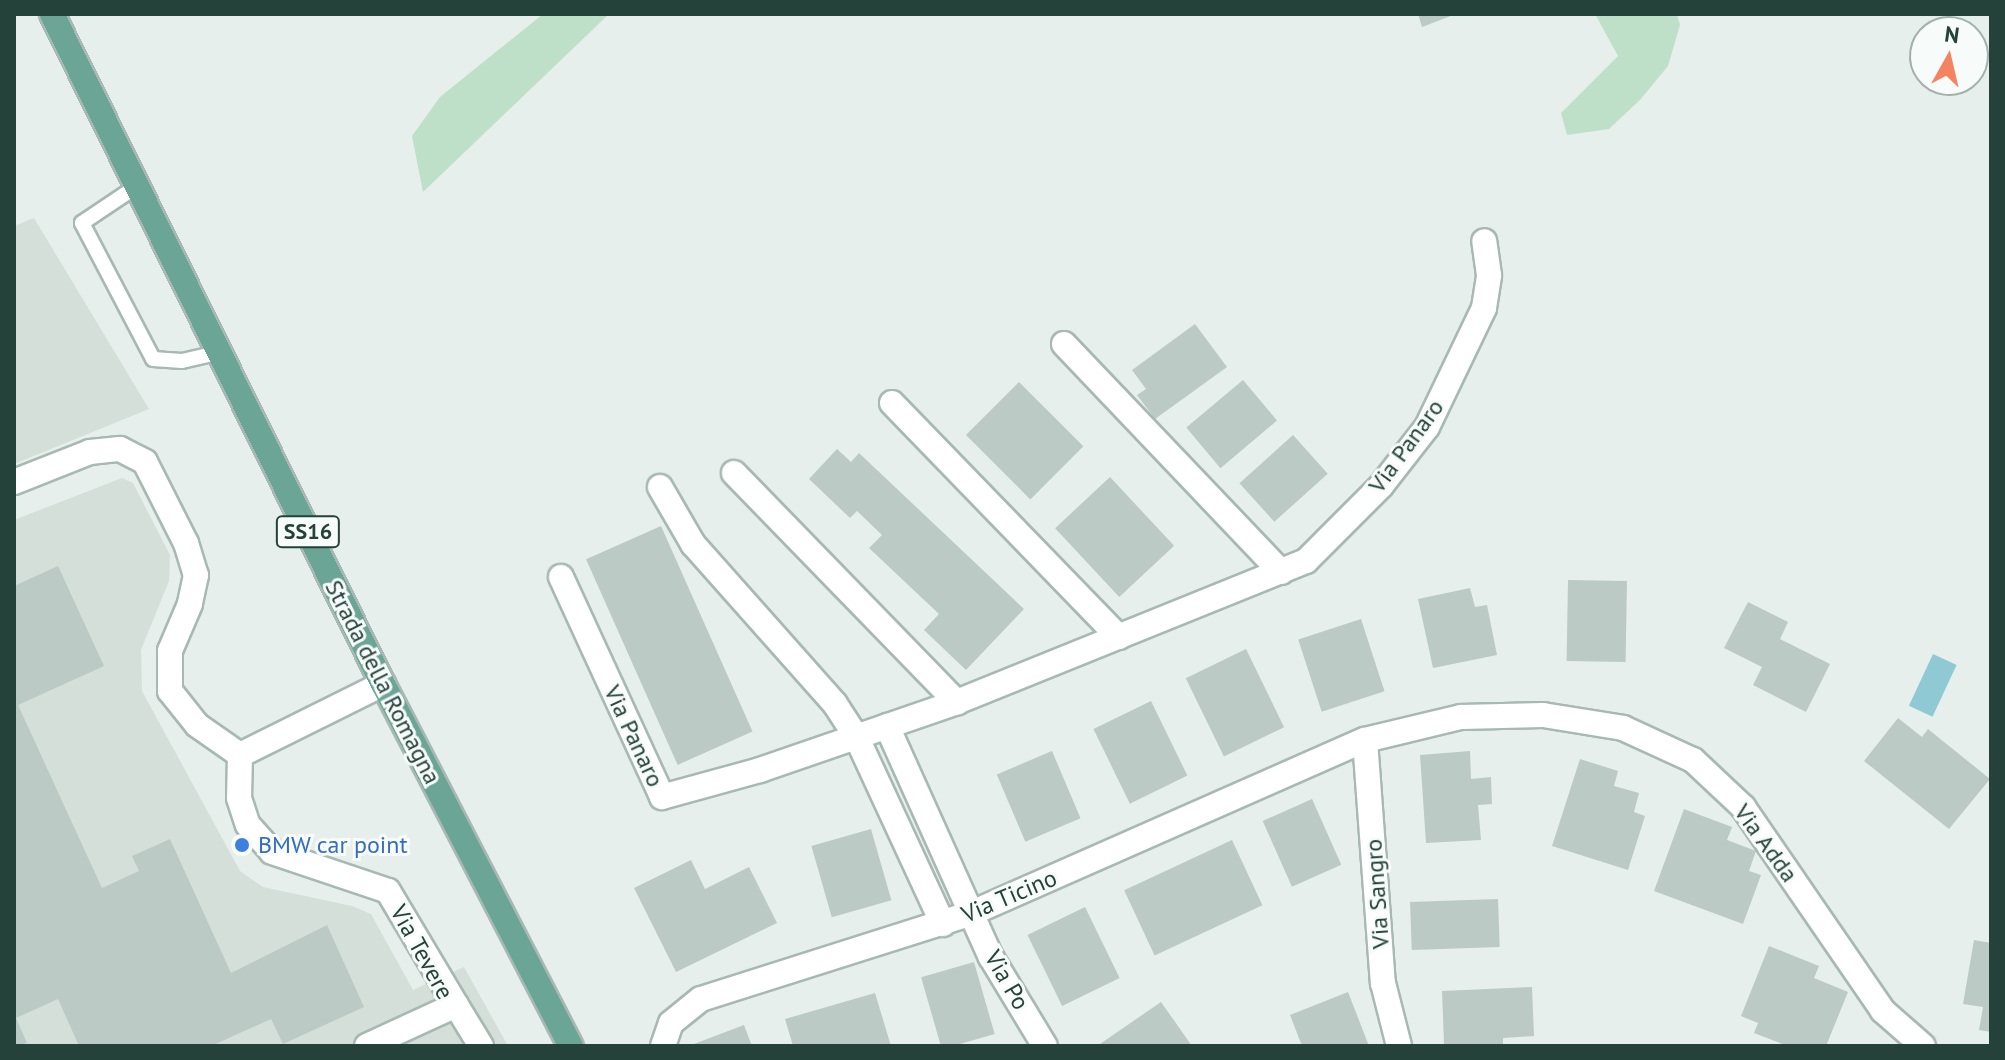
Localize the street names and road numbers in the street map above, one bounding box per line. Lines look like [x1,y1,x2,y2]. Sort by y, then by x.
street label: Via Panaro [1362,393,1450,499]
road number: SS16 [274,514,342,550]
street label: Strada della Romagna [319,575,447,789]
street label: Via Panaro [598,681,670,791]
street label: Via Adda [1728,798,1804,888]
street label: Via Sangro [1359,838,1395,950]
street label: Via Ticino [957,863,1061,929]
street label: Via Tevere [384,899,460,1005]
street label: Via Po [979,945,1035,1015]

